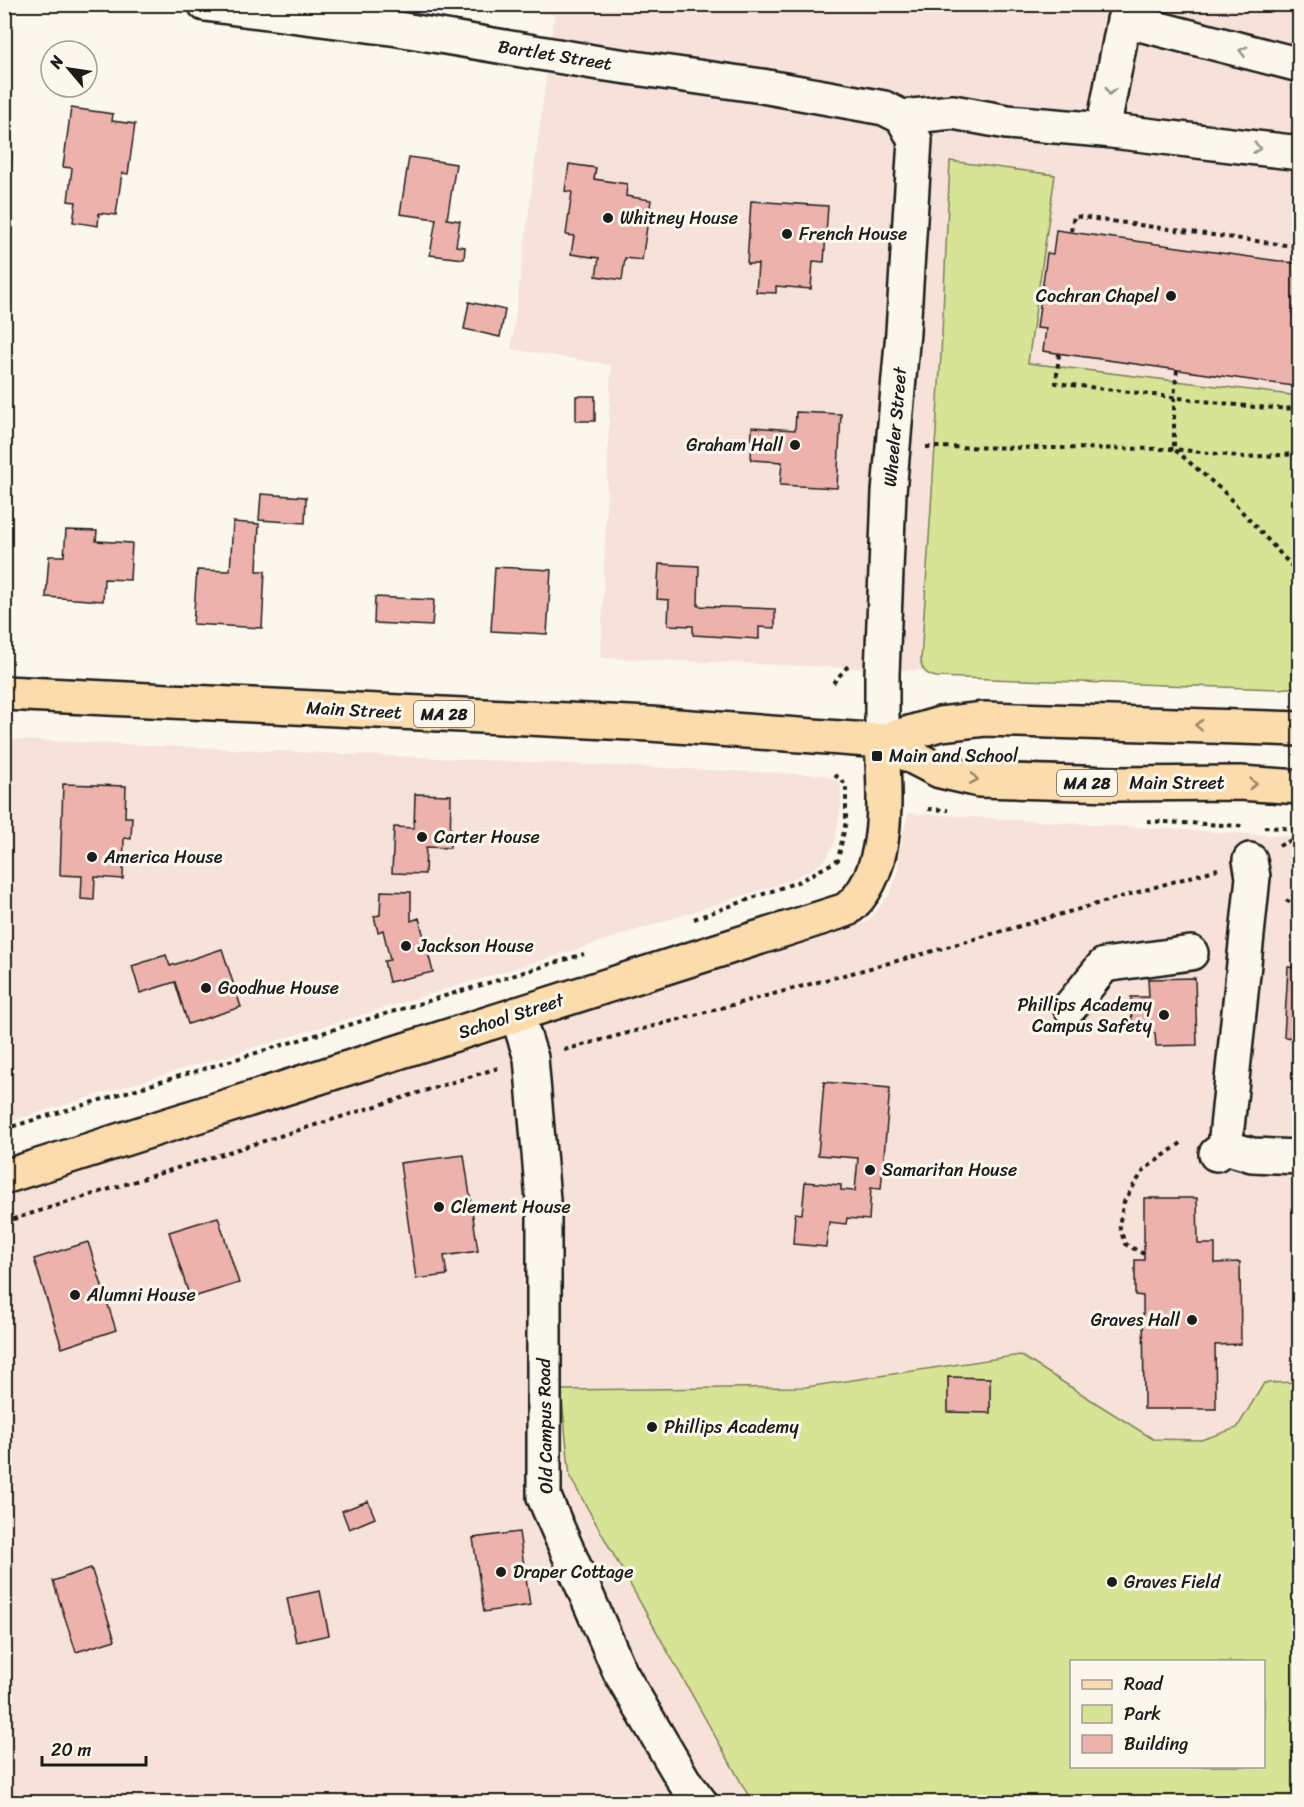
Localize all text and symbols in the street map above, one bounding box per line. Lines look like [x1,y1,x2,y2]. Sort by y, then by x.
street label: Bartlet Street [496,30,614,80]
north arrow [39,39,99,99]
one-way arrow [1238,46,1249,58]
text: N [40,49,72,75]
one-way arrow [1104,86,1117,96]
one-way arrow [1252,141,1261,154]
place label: Whitney House [620,202,738,234]
marker: Whitney House [601,211,615,225]
place label: French House [799,218,907,250]
marker: French House [780,227,794,241]
place label: Cochran Chapel [1036,280,1160,312]
marker: Cochran Chapel [1164,289,1178,303]
street label: Wheeler Street [874,365,916,488]
place label: Graham Hall [686,429,784,461]
marker: Graham Hall [788,438,802,452]
street label: Main Street [306,692,403,728]
road number: MA 28 [414,701,474,727]
one-way arrow [1195,719,1204,732]
place label: Main and School [889,740,1019,772]
marker: Main and School [870,749,884,763]
street label: Main Street [1129,767,1225,799]
road number: MA 28 [1057,770,1117,796]
one-way arrow [969,772,979,785]
one-way arrow [1249,777,1258,790]
place label: Carter House [434,821,540,853]
marker: Carter House [415,830,429,844]
place label: America House [103,841,223,873]
marker: America House [85,850,99,864]
place label: Jackson House [417,930,534,962]
marker: Jackson House [399,939,413,953]
place label: Goodhue House [218,972,339,1004]
marker: Goodhue House [199,981,213,995]
street label: School Street [454,984,569,1048]
place label: Phillips Academy Campus Safety [1017,989,1153,1042]
marker: Phillips Academy Campus Safety [1157,1008,1171,1022]
place label: Samaritan House [882,1154,1017,1186]
marker: Samaritan House [863,1163,877,1177]
place label: Clement House [451,1191,571,1223]
marker: Clement House [432,1200,446,1214]
place label: Alumni House [86,1279,196,1311]
marker: Alumni House [68,1288,82,1302]
place label: Graves Hall [1091,1304,1181,1336]
marker: Graves Hall [1185,1313,1199,1327]
street label: Old Campus Road [528,1356,562,1494]
place label: Phillips Academy [664,1411,799,1443]
marker: Phillips Academy [645,1420,659,1434]
place label: Draper Cottage [513,1556,633,1588]
marker: Draper Cottage [494,1565,508,1579]
place label: Graves Field [1124,1566,1221,1598]
marker: Graves Field [1105,1575,1119,1589]
legend [1070,1660,1265,1768]
text: Road [1124,1668,1164,1700]
text: Park [1124,1698,1161,1730]
text: Building [1124,1728,1188,1760]
scale bar [42,1729,146,1767]
text: 20 m [51,1734,91,1766]

